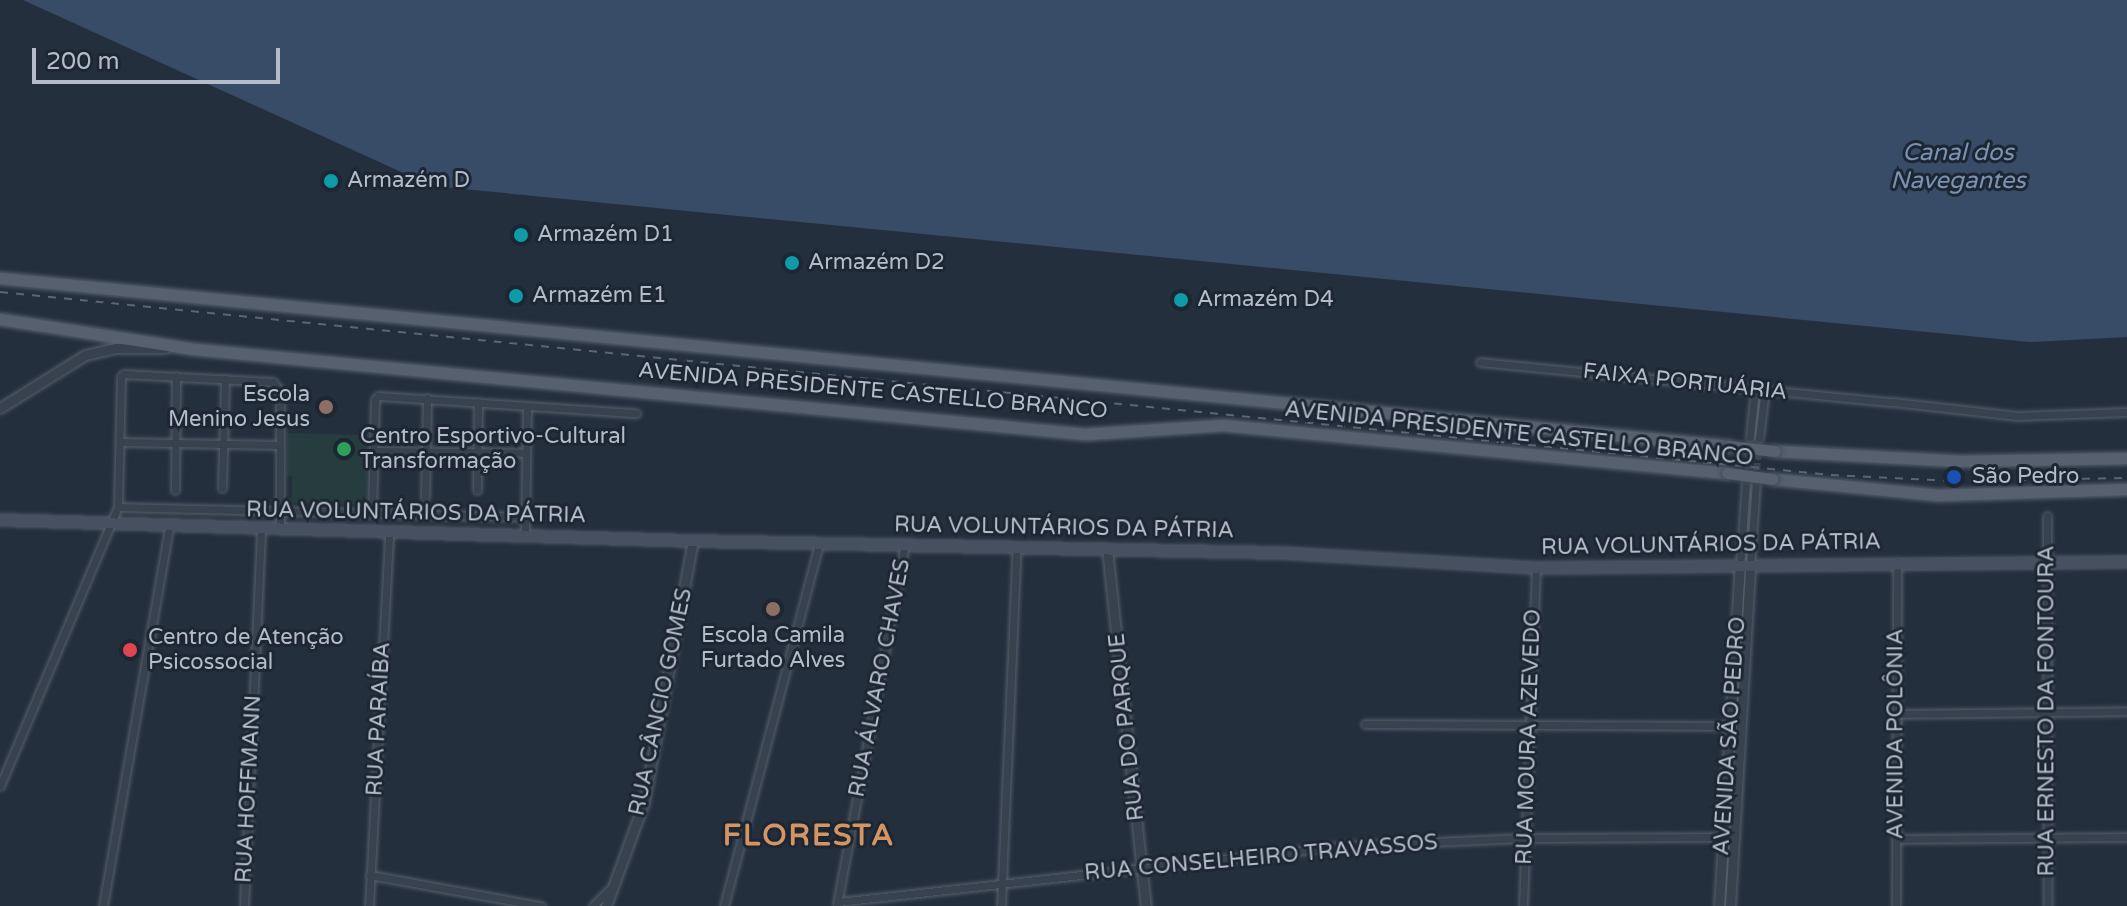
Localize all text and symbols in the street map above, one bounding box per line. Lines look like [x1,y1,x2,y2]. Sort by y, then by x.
scale bar [36,32,284,82]
text: 200 m [46,47,120,76]
water label: Canal dos Navegantes [1890,139,2026,195]
place label: Armazém D [347,168,470,194]
marker: Armazém D [322,172,340,190]
place label: Armazém D1 [537,222,674,248]
marker: Armazém D1 [512,226,530,244]
place label: Armazém D2 [808,250,945,276]
marker: Armazém D2 [783,254,801,272]
place label: Armazém E1 [532,283,666,309]
marker: Armazém E1 [507,287,525,305]
place label: Armazém D4 [1197,287,1334,313]
marker: Armazém D4 [1172,291,1190,309]
street label: AVENIDA PRESIDENTE CASTELLO BRANCO [637,357,1109,425]
street label: FAIXA PORTUÁRIA [1582,358,1788,406]
place label: Escola Menino Jesus [168,381,310,432]
street label: AVENIDA PRESIDENTE CASTELLO BRANCO [1283,396,1755,472]
marker: Escola Menino Jesus [317,398,335,416]
place label: Centro Esportivo-Cultural Transformação [360,423,626,474]
marker: Centro Esportivo-Cultural Transformação [335,440,353,458]
place label: São Pedro [1972,464,2079,490]
marker: São Pedro [1943,466,1965,488]
street label: RUA VOLUNTÁRIOS DA PÁTRIA [246,497,586,529]
street label: RUA VOLUNTÁRIOS DA PÁTRIA [894,512,1234,544]
street label: RUA VOLUNTÁRIOS DA PÁTRIA [1541,529,1881,561]
street label: RUA ERNESTO DA FONTOURA [2034,546,2060,876]
street label: RUA ÁLVARO CHAVES [844,557,916,799]
street label: RUA CÂNCIO GOMES [624,586,698,818]
marker: Escola Camila Furtado Alves [764,600,782,618]
street label: RUA MOURA AZEVEDO [1511,609,1547,865]
street label: AVENIDA SÃO PEDRO [1708,616,1752,856]
place label: Escola Camila Furtado Alves [701,622,845,674]
place label: Centro de Atenção Psicossocial [148,624,344,676]
street label: AVENIDA POLÔNIA [1883,629,1909,839]
street label: RUA DO PARQUE [1104,632,1150,822]
marker: Centro de Atenção Psicossocial [119,639,141,661]
street label: RUA PARAÍBA [362,641,396,797]
street label: RUA HOFFMANN [231,694,267,884]
district label: FLORESTA [723,818,895,854]
street label: RUA CONSELHEIRO TRAVASSOS [1083,829,1439,887]

